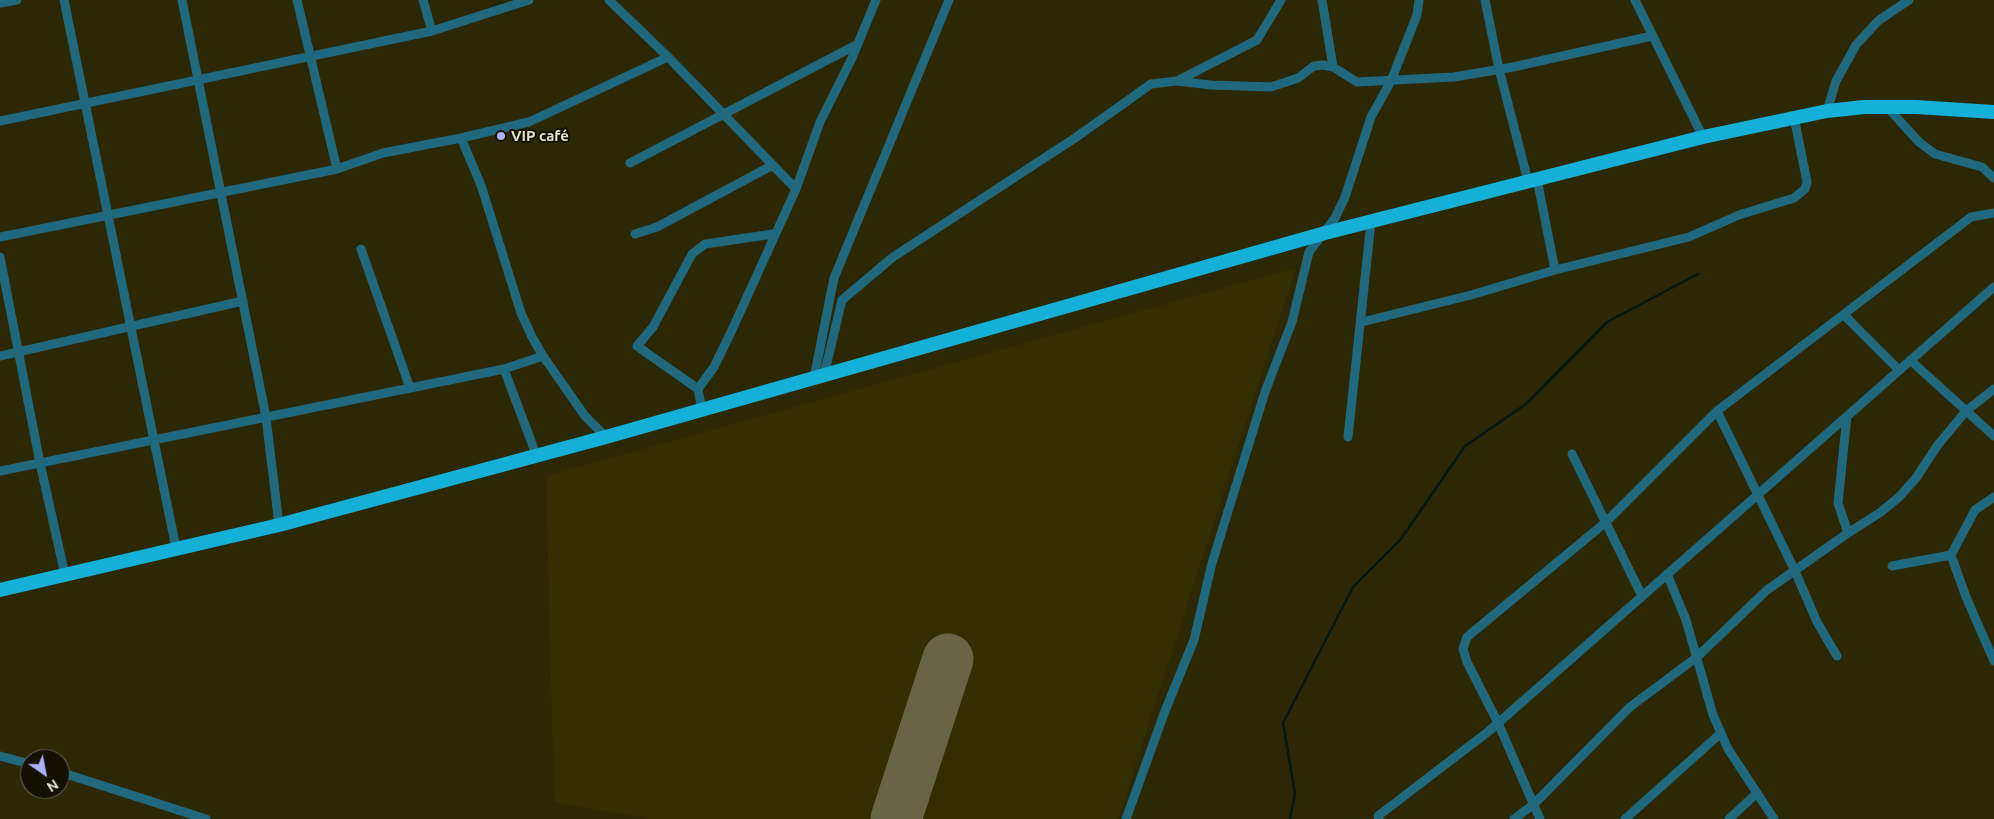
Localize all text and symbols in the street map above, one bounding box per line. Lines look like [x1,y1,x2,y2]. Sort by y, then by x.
place label: VIP café [511,127,569,145]
marker: VIP café [495,130,507,142]
north arrow [20,749,70,799]
text: N [44,776,61,795]

